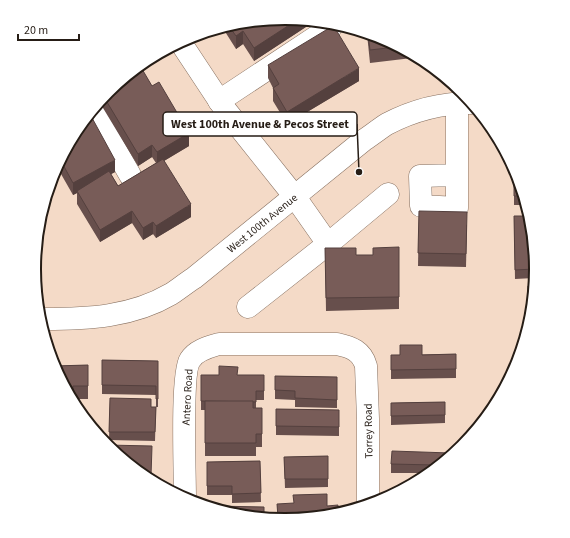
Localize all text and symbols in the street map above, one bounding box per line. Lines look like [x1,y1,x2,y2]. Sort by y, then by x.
scale bar [18,16,79,42]
text: 20 m [24,22,48,39]
callout: West 100th Avenue & Pecos Street [163,112,357,136]
text: West 100th Avenue & Pecos Street [171,116,349,133]
street label: West 100th Avenue [224,190,301,256]
street label: Antero Road [179,368,196,426]
street label: Torrey Road [361,403,376,459]

